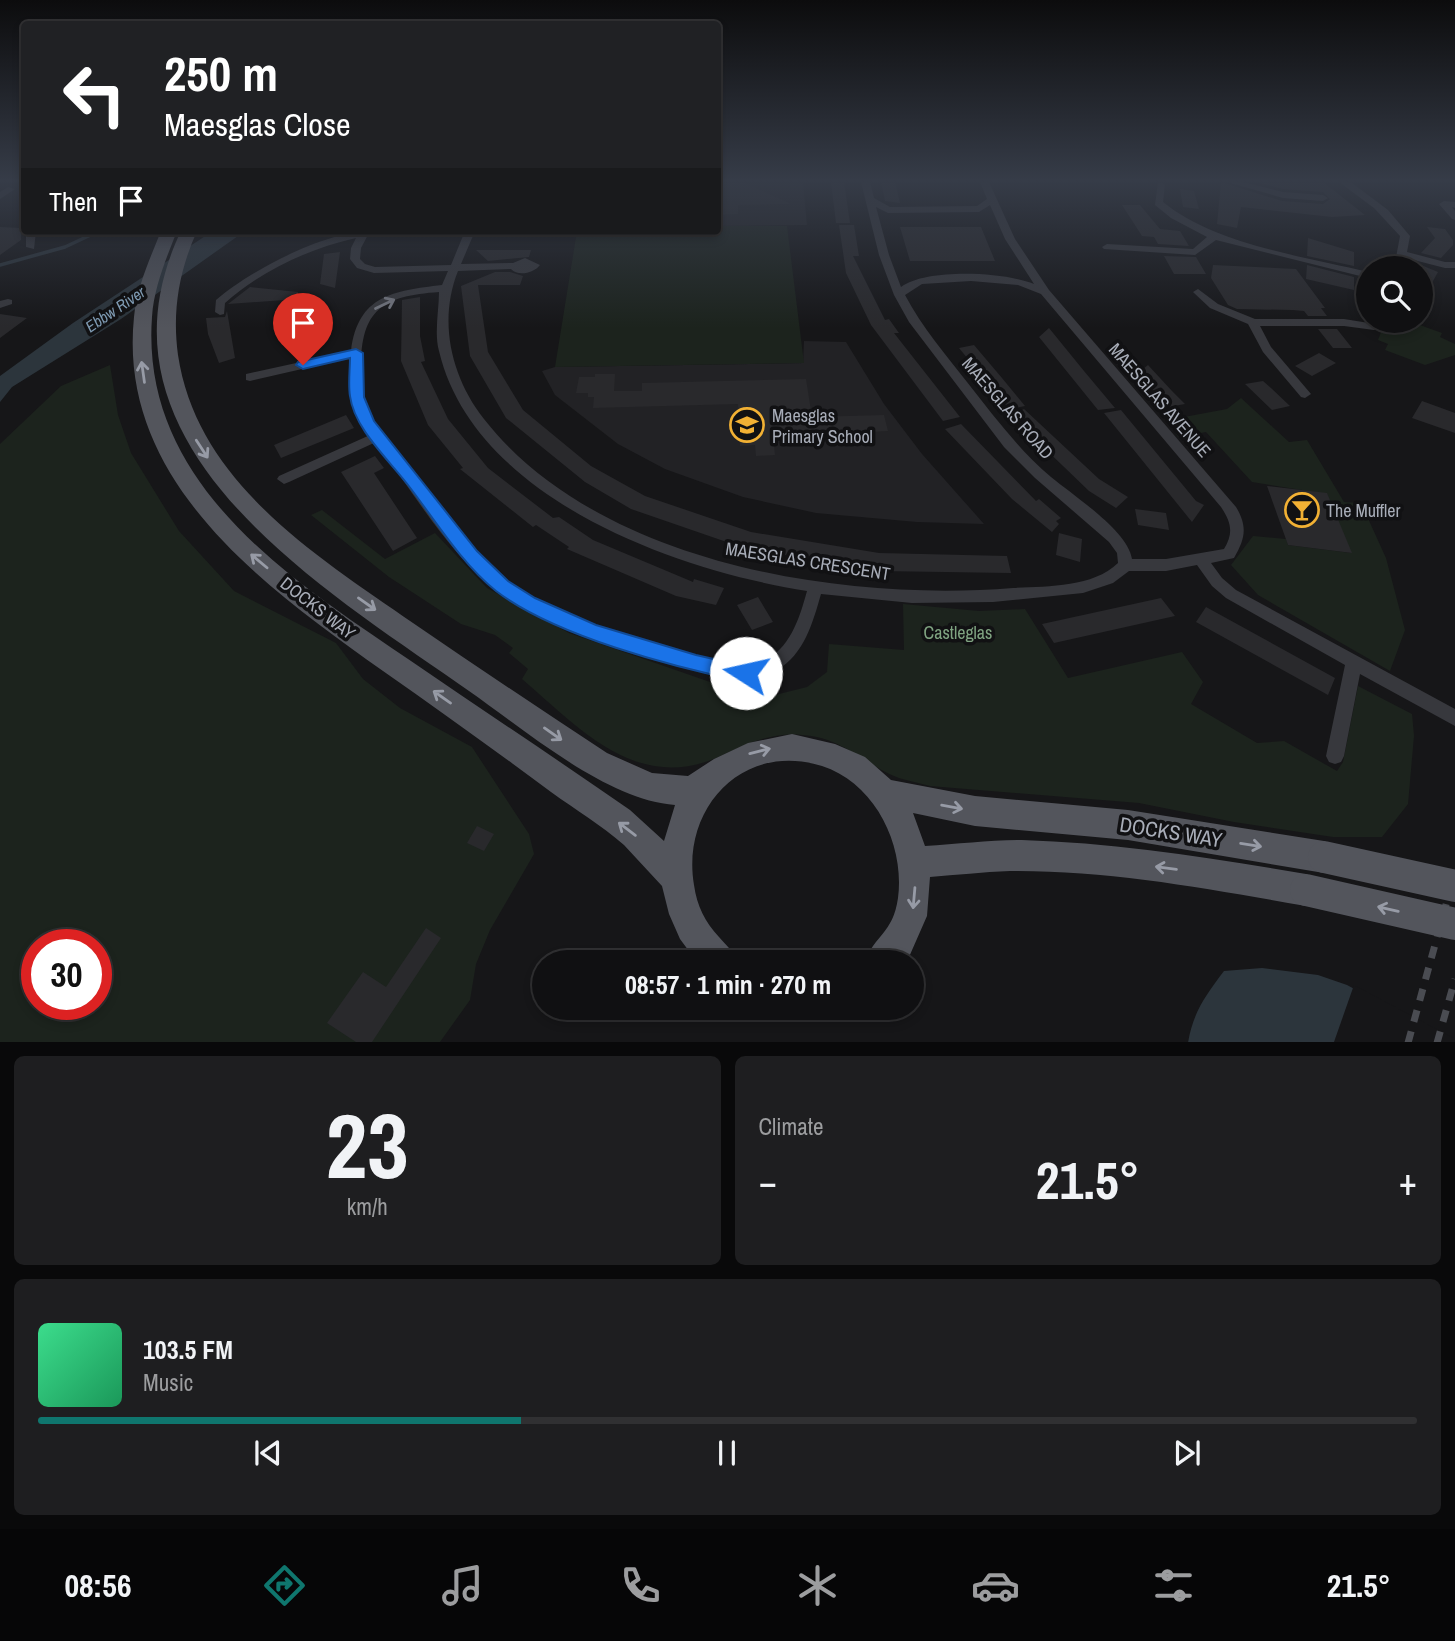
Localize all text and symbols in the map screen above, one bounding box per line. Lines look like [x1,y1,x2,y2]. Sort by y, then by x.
text: 250 m [164,40,278,106]
icon: left [49,49,140,140]
text: Maesglas Close [164,103,351,146]
icon: arrive [112,182,150,220]
text: Then [49,184,98,219]
map controls [1356,256,1433,333]
button: search [1356,256,1433,333]
water label: Ebbw River [81,281,150,337]
pin [273,293,333,365]
one-way arrow [374,296,395,310]
icon: arrive [284,304,322,342]
street label: MAESGLAS AVENUE [1103,337,1217,463]
street label: MAESGLAS ROAD [957,352,1059,464]
one-way arrow [137,361,150,384]
place label: Maesglas Primary School [772,403,873,449]
school or university icon: Maesglas Primary School [728,406,766,444]
one-way arrow [195,439,210,458]
bar icon: The Muffler [1283,491,1321,529]
place label: The Muffler [1326,498,1400,523]
street label: MAESGLAS CRESCENT [724,536,892,586]
one-way arrow [251,553,269,569]
street label: DOCKS WAY [275,571,361,645]
one-way arrow [357,597,376,611]
park label: Castleglas [924,620,992,645]
position arrow [709,636,783,710]
one-way arrow [433,690,452,704]
one-way arrow [543,727,562,741]
one-way arrow [748,744,771,758]
one-way arrow [940,801,963,814]
street label: DOCKS WAY [1118,810,1225,854]
one-way arrow [618,821,637,836]
one-way arrow [1239,839,1262,852]
one-way arrow [1155,861,1178,874]
one-way arrow [907,886,920,909]
one-way arrow [1377,902,1400,915]
speed limit sign: 30 [21,929,112,1020]
text: 08:57 · 1 min · 270 m [625,967,831,1002]
text: 23 [326,1084,409,1206]
text: Climate [759,1111,823,1142]
text: 21.5° [1036,1145,1140,1215]
text: − [759,1156,777,1207]
text: + [1399,1156,1417,1207]
text: km/h [347,1191,388,1222]
text: 103.5 FM [143,1332,233,1367]
text: Music [143,1367,193,1398]
icon: previous [249,1434,287,1472]
icon: pause [708,1434,746,1472]
icon: next [1168,1434,1206,1472]
icon: directions [260,1561,309,1610]
icon: music [438,1561,487,1610]
icon: phone [616,1561,665,1610]
icon: climate [793,1561,842,1610]
icon: car [971,1561,1020,1610]
icon: filters [1149,1561,1198,1610]
text: 08:56 [64,1564,131,1607]
text: 21.5° [1327,1564,1391,1607]

